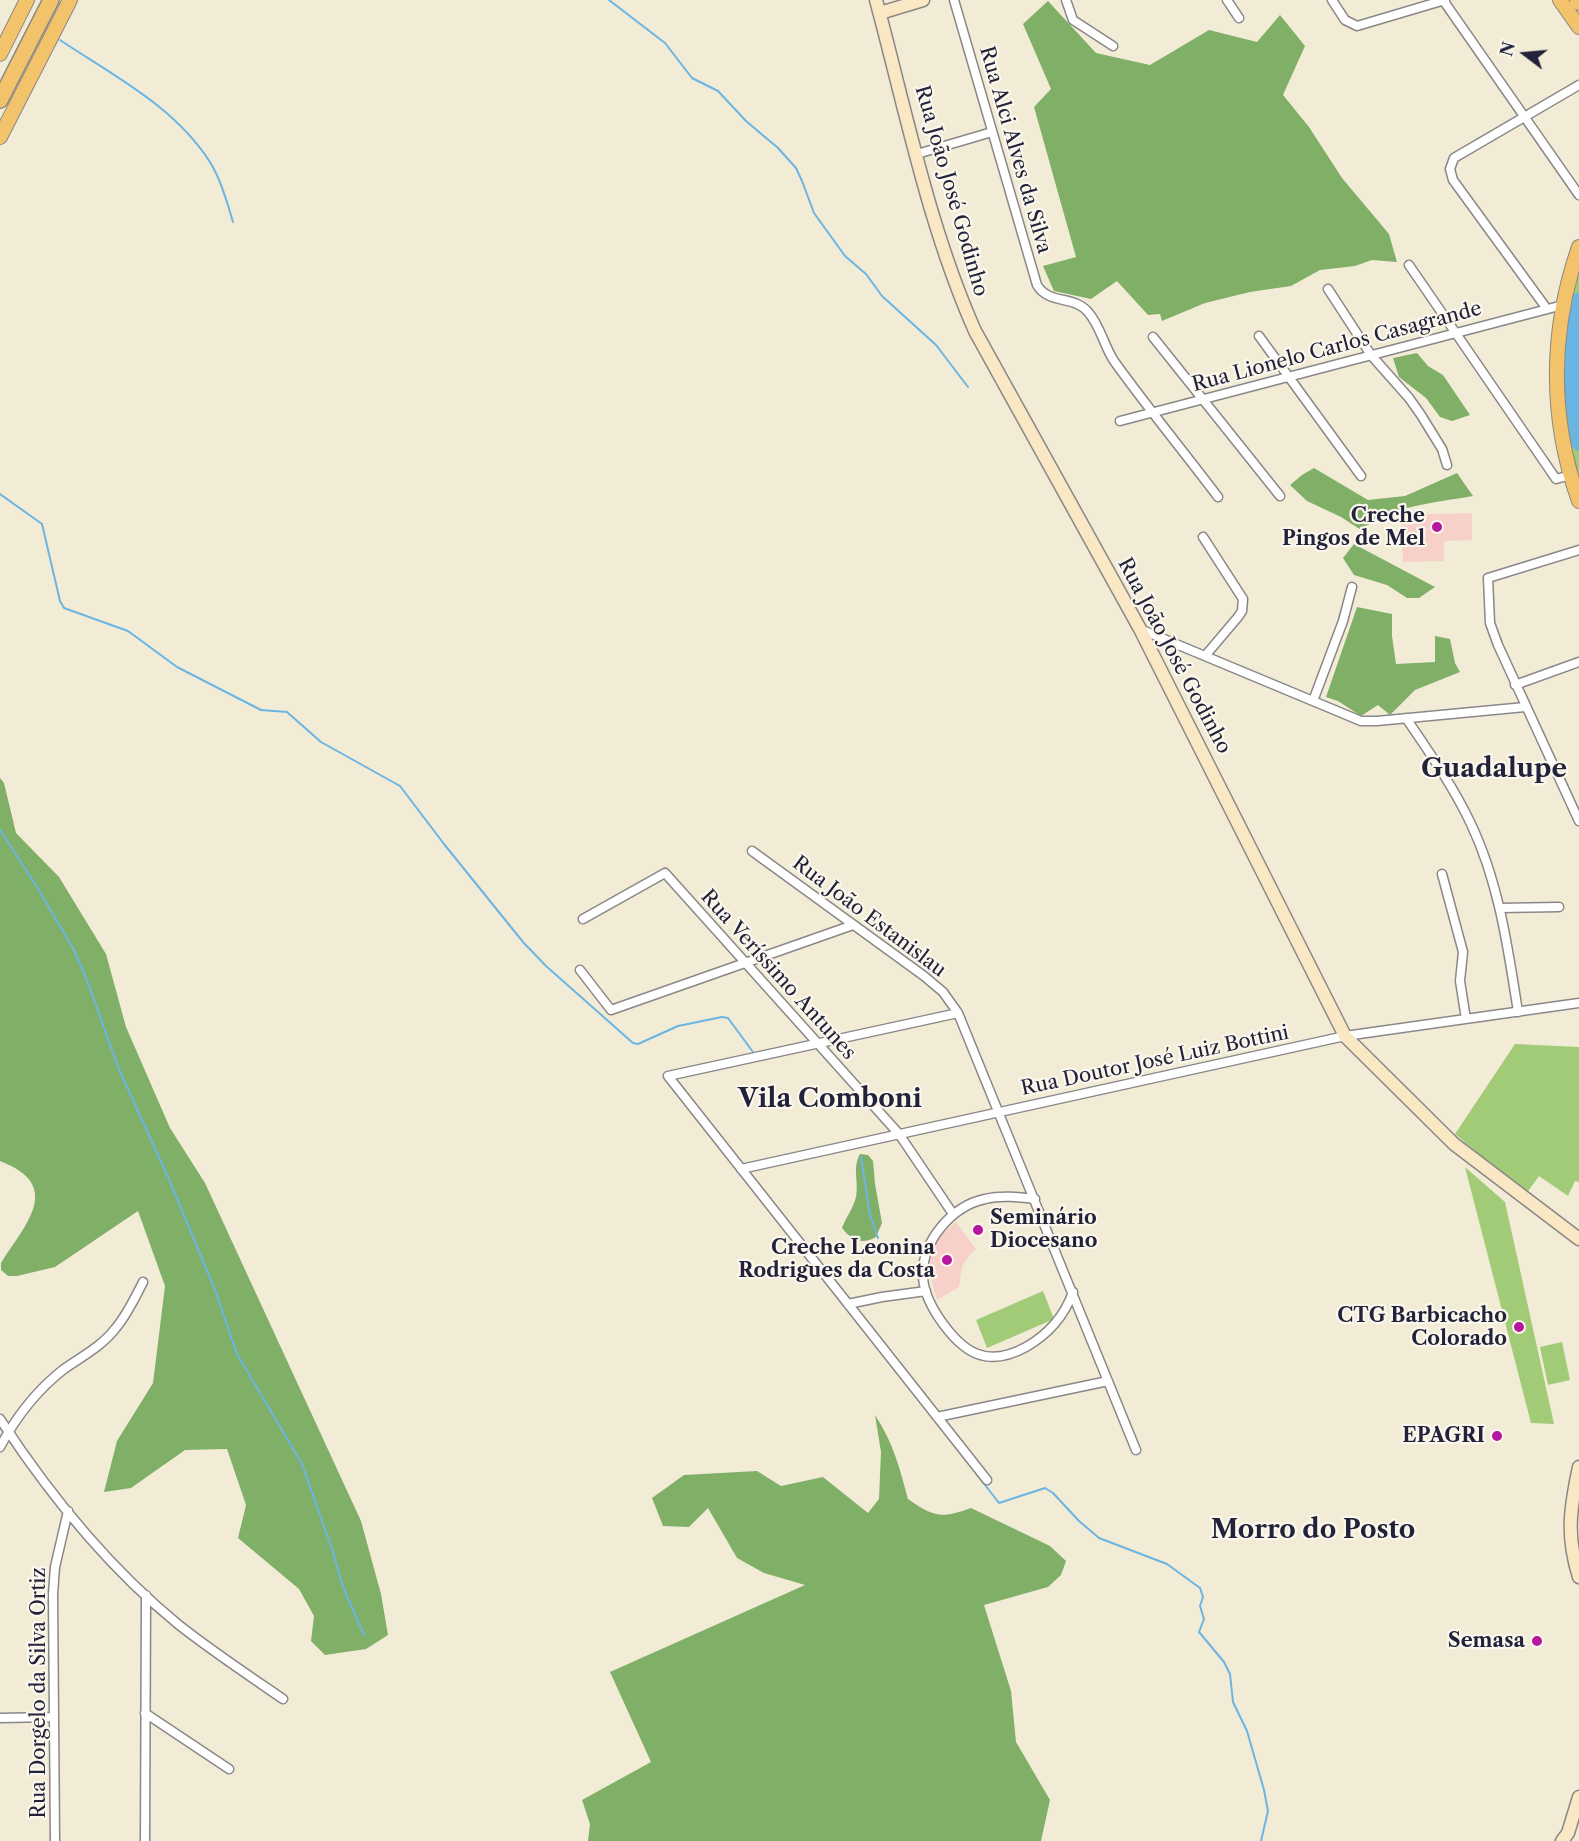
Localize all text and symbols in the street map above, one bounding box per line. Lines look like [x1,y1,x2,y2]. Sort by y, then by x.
north arrow [1495,24,1555,84]
text: N [1496,40,1519,58]
street label: Rua Alci Alves da Silva [974,44,1056,256]
street label: Rua João José Godinho [909,83,993,299]
street label: Rua Lionelo Carlos Casagrande [1190,297,1484,397]
place label: Creche Pingos de Mel [1282,504,1425,551]
marker: Creche Pingos de Mel [1430,520,1444,534]
street label: Rua João José Godinho [1112,554,1236,758]
district label: Guadalupe [1421,753,1567,785]
street label: Rua João Estanislau [787,851,951,983]
street label: Rua Veríssimo Antunes [695,885,861,1065]
street label: Rua Doutor José Luiz Bottini [1019,1021,1291,1101]
district label: Vila Comboni [738,1083,922,1115]
place label: Seminário Diocesano [990,1206,1097,1253]
marker: Seminário Diocesano [971,1223,985,1237]
place label: Creche Leonina Rodrigues da Costa [738,1236,935,1283]
marker: Creche Leonina Rodrigues da Costa [940,1253,954,1267]
place label: CTG Barbicacho Colorado [1337,1304,1507,1351]
marker: CTG Barbicacho Colorado [1512,1320,1526,1334]
place label: EPAGRI [1402,1424,1485,1448]
marker: EPAGRI [1490,1429,1504,1443]
district label: Morro do Posto [1211,1514,1415,1546]
street label: Rua Dorgelo da Silva Ortiz [27,1567,51,1819]
place label: Semasa [1448,1629,1525,1653]
marker: Semasa [1530,1634,1544,1648]

